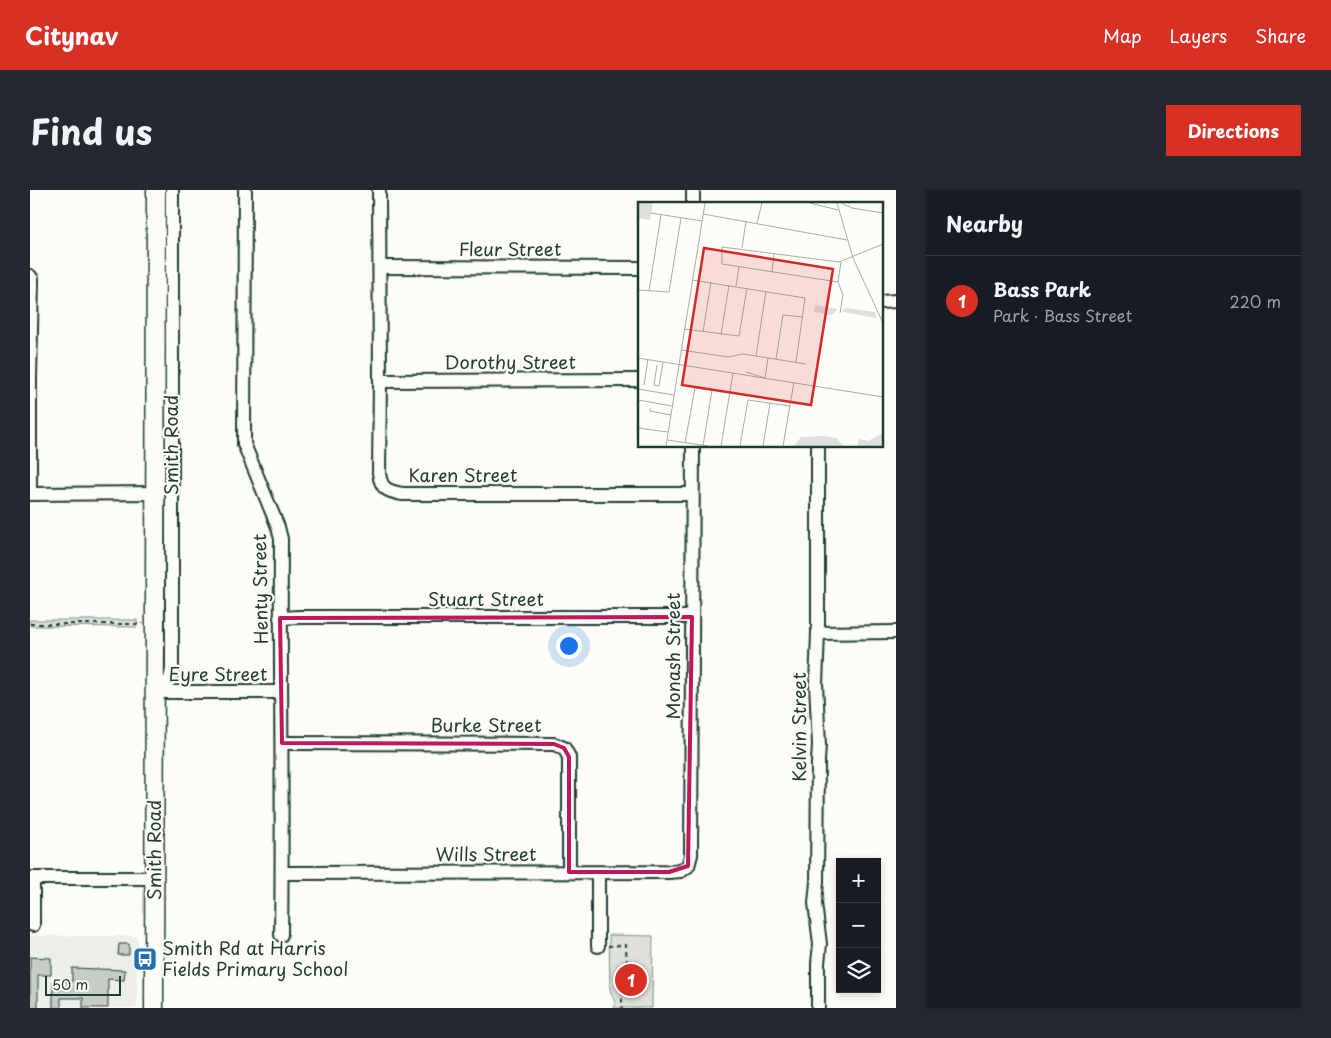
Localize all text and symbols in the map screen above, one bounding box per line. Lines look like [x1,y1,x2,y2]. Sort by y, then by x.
text: Citynav [25,17,118,53]
text: Map [1103,22,1142,49]
text: Layers [1170,22,1227,49]
text: Share [1255,22,1306,49]
text: Find us [30,104,152,157]
button: Directions [1166,105,1301,156]
inset map [638,202,884,448]
text: Nearby [946,207,1023,239]
street label: Fleur Street [459,235,561,262]
text: Bass Park [993,275,1091,303]
text: 1 [958,289,966,313]
text: 220 m [1230,289,1281,313]
text: Park · Bass Street [993,303,1132,327]
street label: Dorothy Street [444,348,576,375]
street label: Smith Road [157,395,184,495]
street label: Karen Street [409,461,517,488]
street label: Henty Street [245,534,274,644]
street label: Stuart Street [428,585,544,612]
street label: Monash Street [659,593,686,719]
your location [556,633,582,659]
street label: Eyre Street [169,660,267,687]
street label: Kelvin Street [785,672,812,782]
street label: Burke Street [430,711,542,738]
street label: Smith Road [140,800,167,900]
street label: Wills Street [436,840,536,867]
map controls [836,858,881,993]
button: + [836,858,881,903]
button: − [836,903,881,948]
place label: Smith Rd at Harris Fields Primary School [162,934,348,982]
bus stop icon: Smith Rd at Harris Fields Primary School [132,946,158,972]
button: layers [836,948,881,993]
pin: 1 [615,961,647,999]
scale bar [45,973,121,996]
text: 50 m [52,974,88,995]

